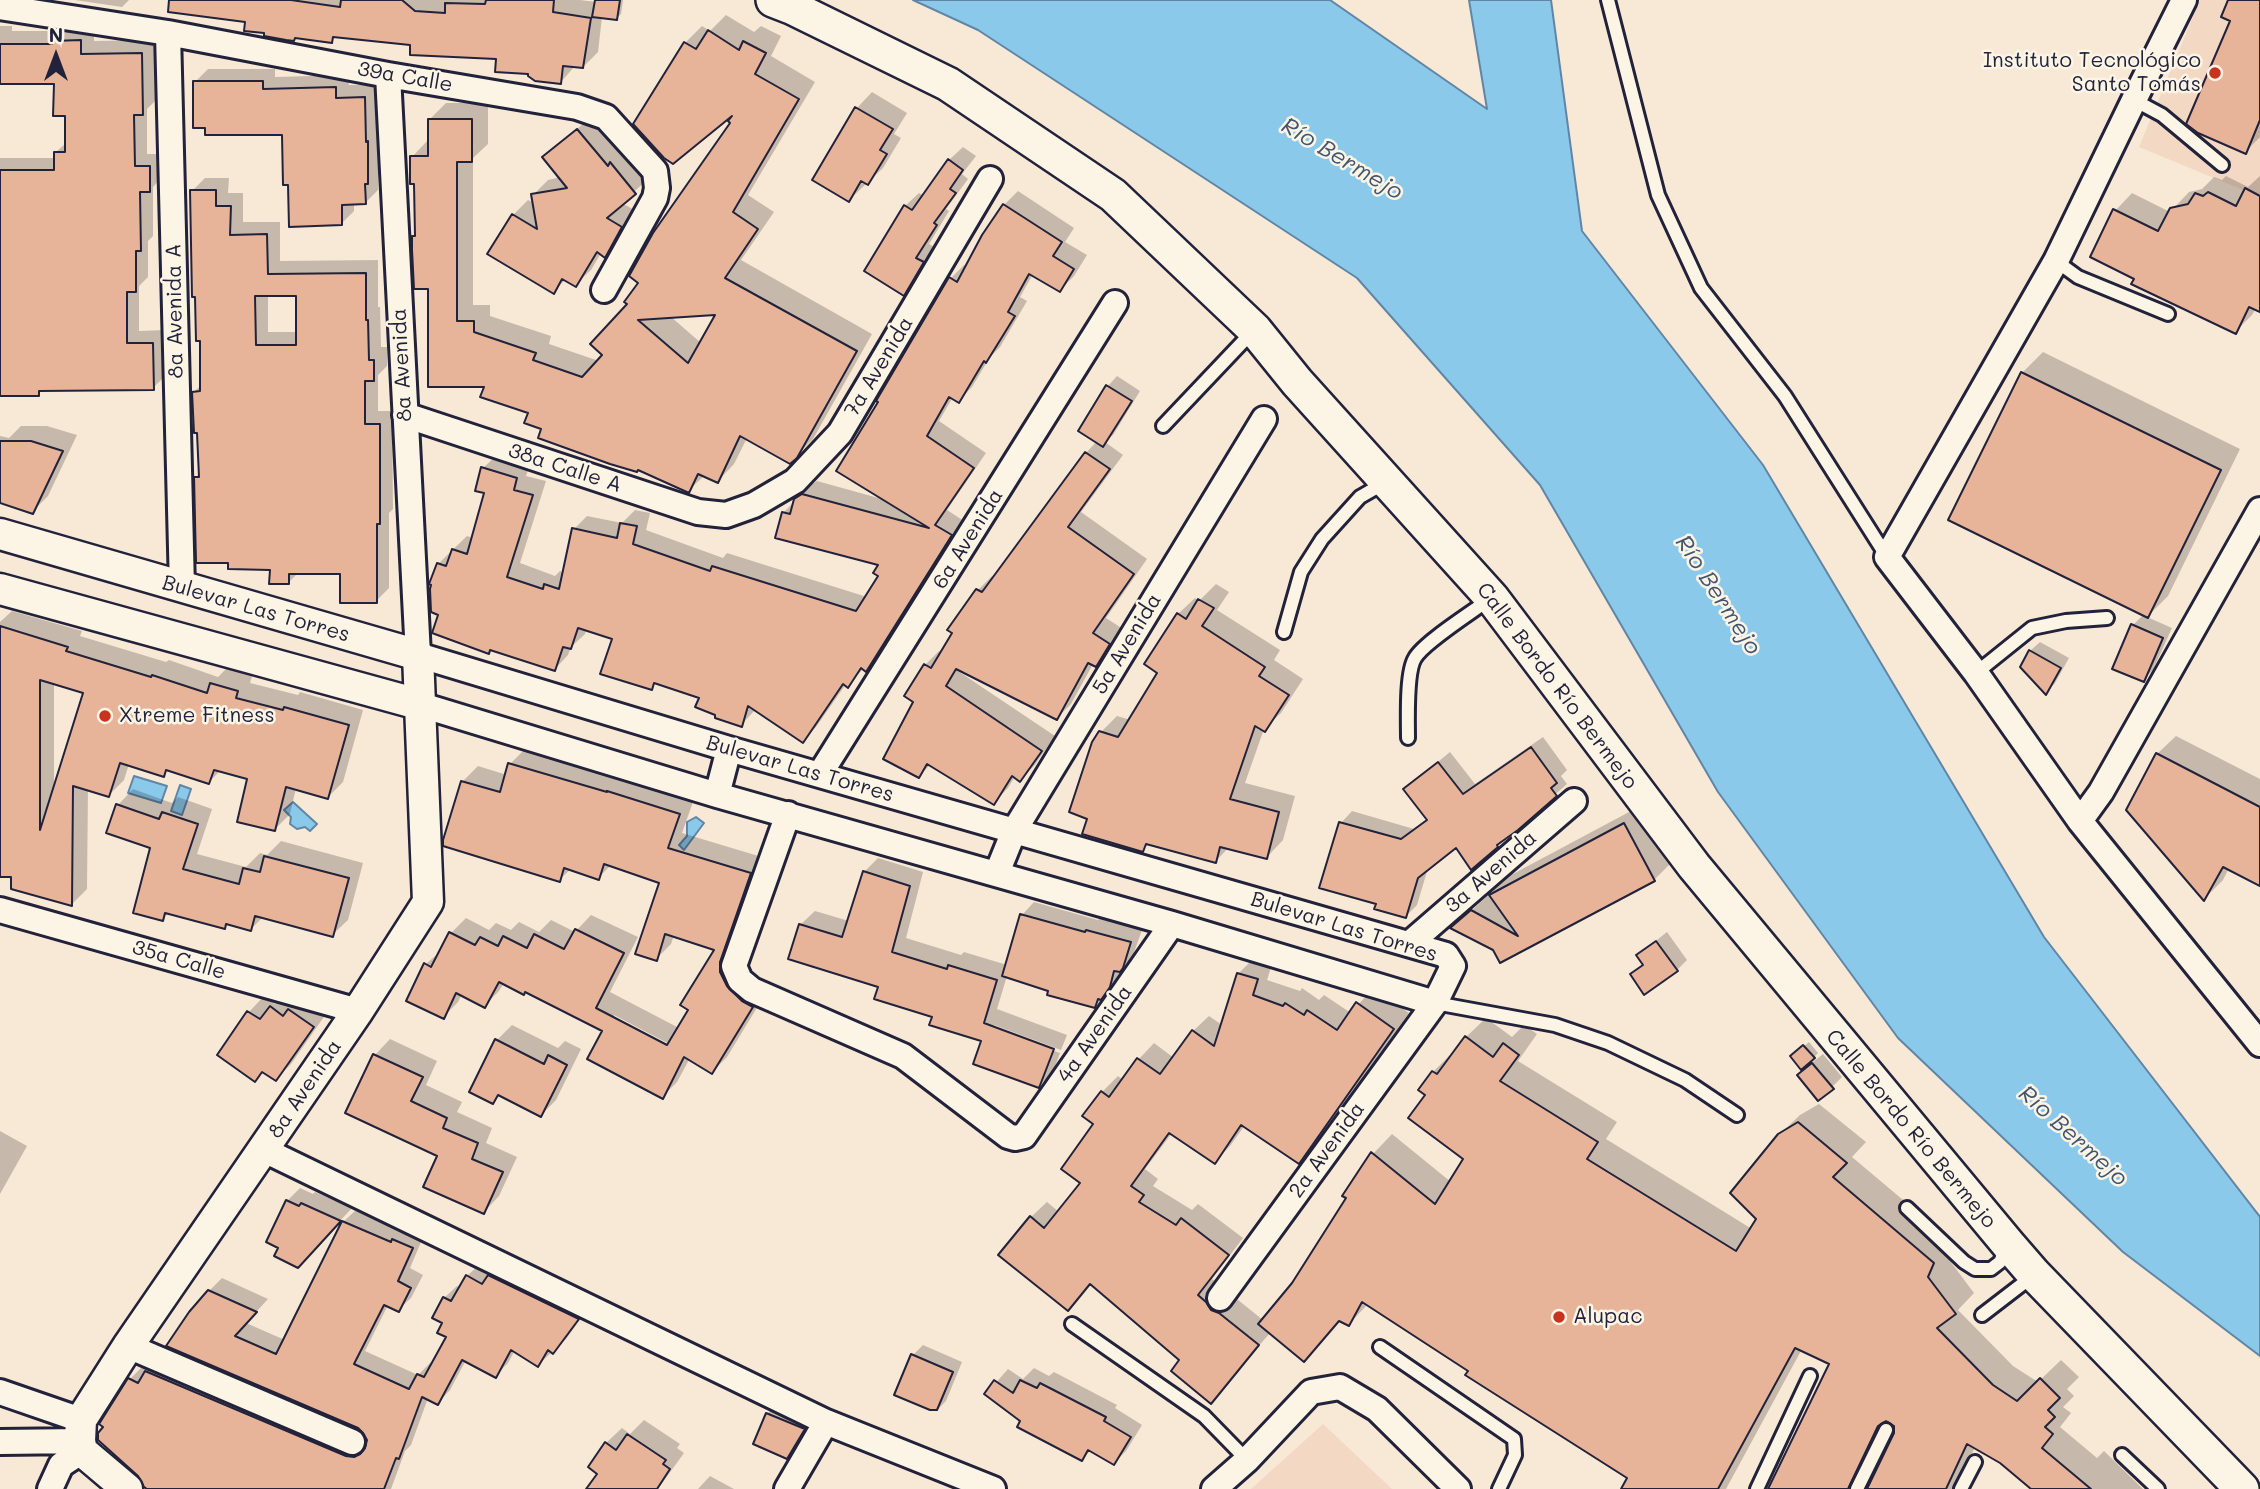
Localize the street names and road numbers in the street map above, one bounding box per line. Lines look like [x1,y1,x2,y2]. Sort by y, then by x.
street label: 39a Calle [355,56,455,98]
street label: 8a Avenida A [161,243,189,379]
street label: 8a Avenida [386,308,418,422]
street label: 7a Avenida [839,312,919,422]
street label: 38a Calle A [505,438,625,498]
street label: 6a Avenida [927,484,1009,594]
street label: Bulevar Las Torres [159,570,353,648]
street label: Calle Bordo Río Bermejo [1471,578,1643,794]
street label: 5a Avenida [1087,589,1167,699]
street label: Bulevar Las Torres [703,730,897,808]
street label: 3a Avenida [1440,825,1542,919]
street label: Bulevar Las Torres [1248,887,1440,967]
street label: 35a Calle [129,935,229,985]
street label: 4a Avenida [1052,980,1138,1088]
street label: Calle Bordo Río Bermejo [1820,1024,2002,1234]
street label: 8a Avenida [263,1035,347,1143]
street label: 2a Avenida [1284,1097,1370,1203]

